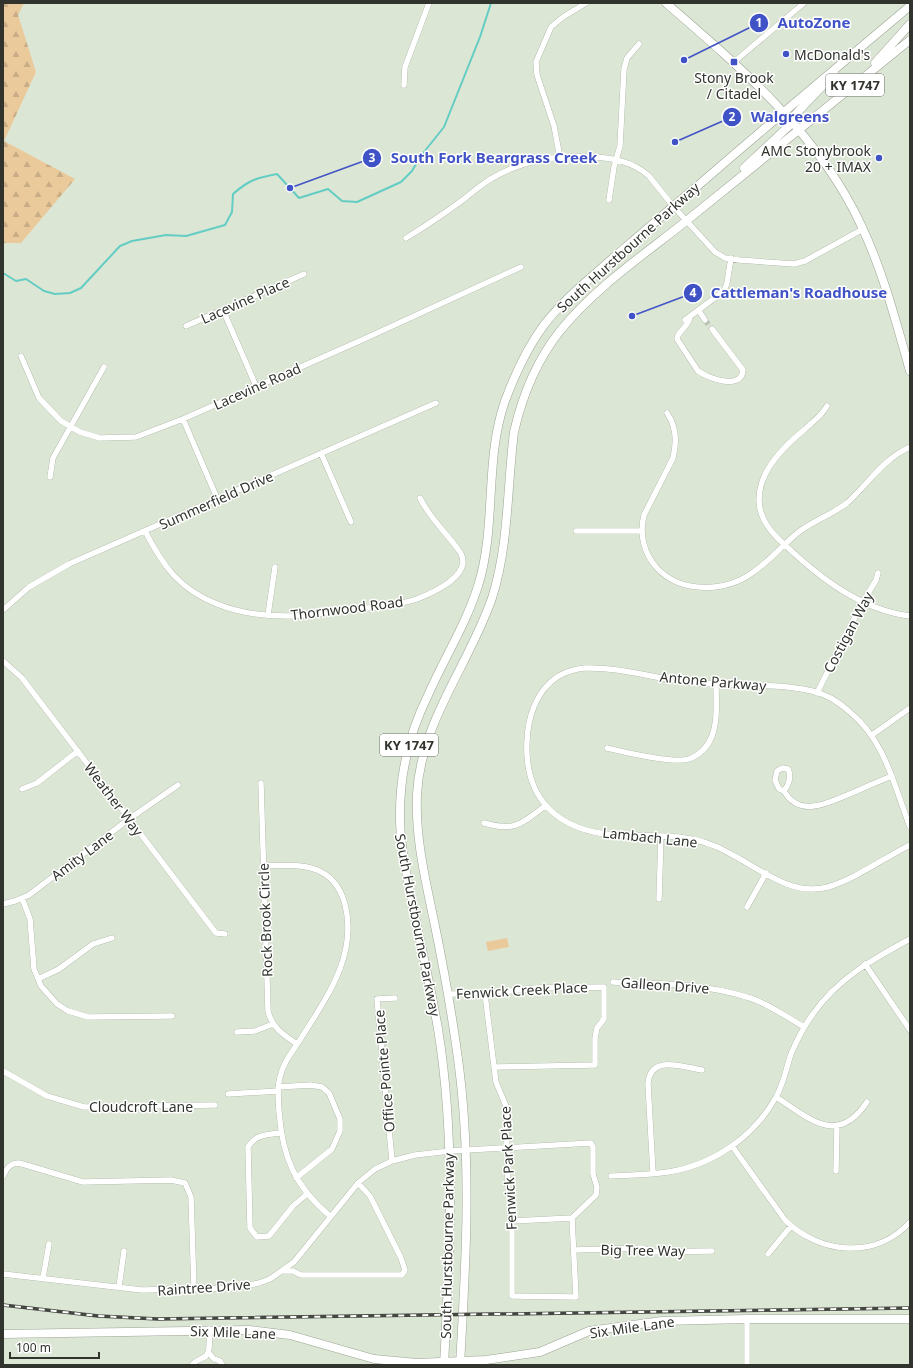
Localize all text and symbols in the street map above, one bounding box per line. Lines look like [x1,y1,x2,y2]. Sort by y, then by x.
callout: AutoZone [749,9,858,36]
text: AutoZone [778,12,850,32]
text: 1 [756,14,762,31]
place label: McDonald's [794,45,871,64]
marker: McDonald's [781,49,791,59]
marker: Stony Brook / Citadel [729,57,739,67]
place label: Stony Brook / Citadel [694,68,774,103]
road number: KY 1747 [826,74,884,96]
callout: Walgreens [722,103,837,130]
text: Walgreens [751,106,829,126]
text: 2 [729,108,736,125]
place label: AMC Stonybrook 20 + IMAX [761,141,872,176]
callout: South Fork Beargrass Creek [362,144,605,171]
text: South Fork Beargrass Creek [391,147,598,167]
text: 3 [369,149,376,166]
marker: AMC Stonybrook 20 + IMAX [874,153,884,163]
street label: South Hurstbourne Parkway [553,177,704,316]
street label: Lacevine Place [198,272,292,328]
callout: Cattleman's Roadhouse [683,279,895,306]
text: Cattleman's Roadhouse [711,282,887,302]
text: 4 [690,284,697,301]
street label: Lacevine Road [210,358,304,414]
street label: Summerfield Drive [156,466,276,534]
street label: Costigan Way [819,587,878,676]
street label: Thornwood Road [290,592,404,624]
street label: Antone Parkway [659,667,768,695]
road number: KY 1747 [380,734,438,756]
street label: Weather Way [80,758,148,840]
street label: Lambach Lane [602,823,699,851]
street label: Amity Lane [47,825,117,885]
street label: South Hurstbourne Parkway [391,832,445,1019]
street label: Rock Brook Circle [254,863,276,977]
street label: Galleon Drive [620,972,710,998]
street label: Fenwick Creek Place [456,977,589,1003]
street label: Office Pointe Place [369,1009,399,1133]
street label: Cloudcroft Lane [89,1097,193,1116]
street label: Fenwick Park Place [495,1105,521,1230]
street label: South Hurstbourne Parkway [436,1152,458,1339]
street label: Big Tree Way [600,1240,686,1260]
street label: Raintree Drive [157,1274,251,1300]
street label: Six Mile Lane [588,1312,676,1342]
street label: Six Mile Lane [190,1321,276,1343]
scale bar [10,1334,99,1360]
text: 100 m [16,1339,51,1356]

